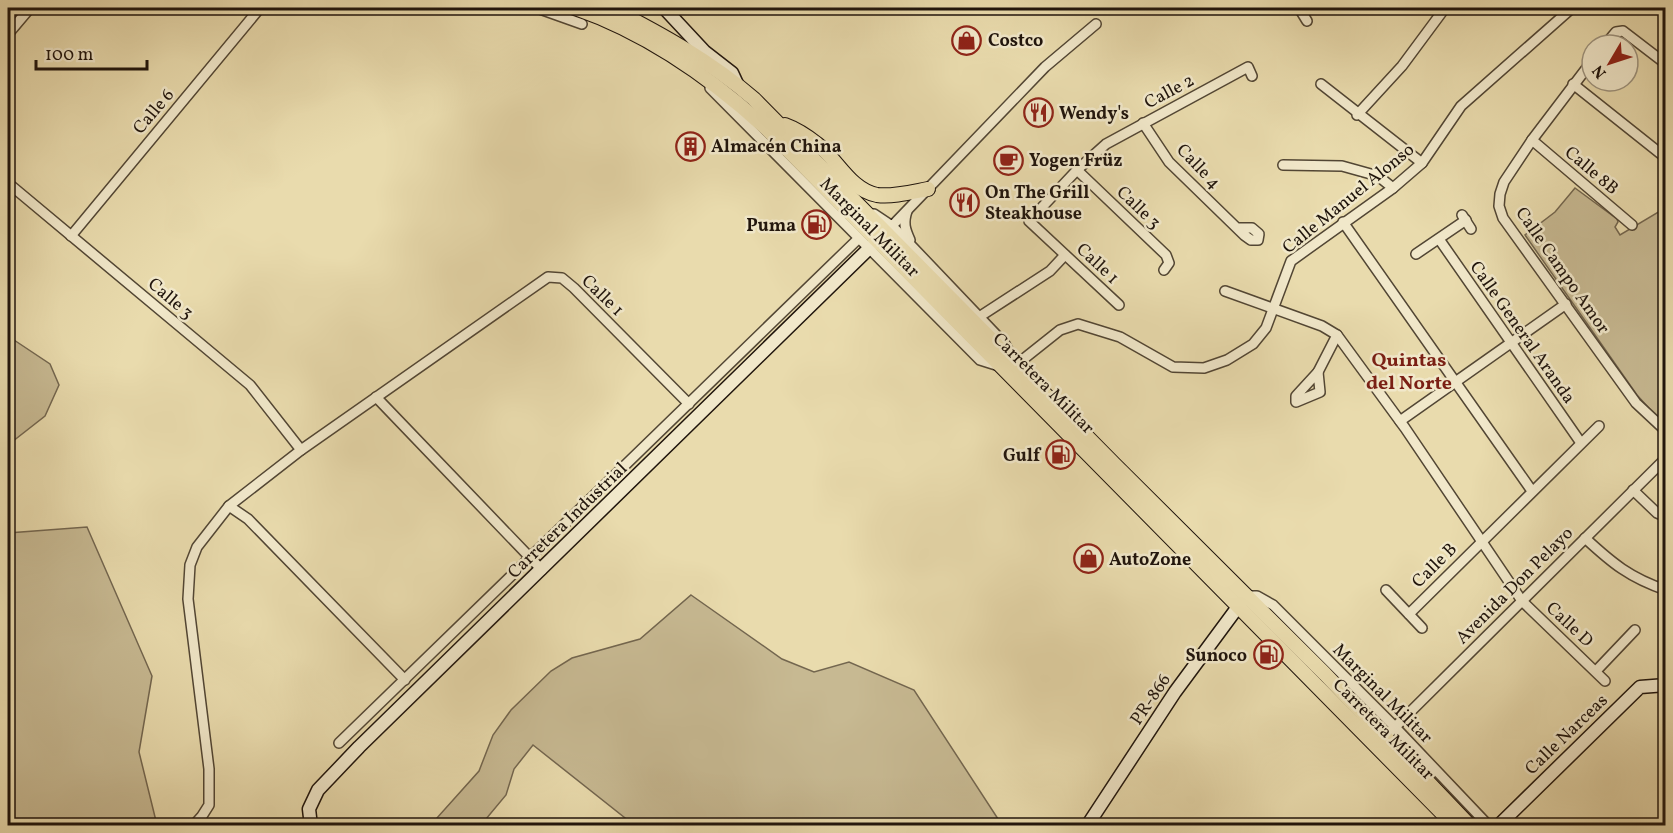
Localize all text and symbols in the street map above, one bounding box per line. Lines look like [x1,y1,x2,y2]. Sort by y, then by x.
shop icon: Costco [951,24,983,56]
place label: Costco [988,29,1043,54]
scale bar [36,33,147,71]
north arrow [1580,33,1640,93]
text: 100 m [45,43,94,68]
text: N [1587,59,1612,83]
street label: Calle 2 [1140,69,1199,116]
street label: Calle 6 [128,84,181,140]
restaurant icon: Wendy's [1022,97,1054,129]
place label: Wendy's [1059,102,1129,127]
building icon: Almacén China [674,130,706,162]
place label: Almacén China [711,135,842,160]
street label: Calle Manuel Alonso [1278,138,1420,260]
street label: Calle 4 [1170,139,1226,195]
street label: Calle 8B [1558,141,1624,201]
cafe icon: Yogen Früz [992,144,1024,176]
place label: Yogen Früz [1029,149,1122,174]
street label: Marginal Militar [813,172,925,284]
place label: On The Grill Steakhouse [985,181,1089,227]
street label: Calle 3 [1110,181,1166,235]
restaurant icon: On The Grill Steakhouse [948,186,980,218]
street label: Calle Campo Amor [1509,202,1615,340]
fuel station icon: Puma [801,209,833,241]
place label: Puma [746,214,796,239]
street label: Calle 1 [1070,238,1124,290]
street label: Calle General Aranda [1463,256,1581,409]
street label: Calle 1 [575,270,629,323]
street label: Calle 3 [142,273,198,326]
street label: Carretera Militar [986,328,1100,441]
district label: Quintas del Norte [1366,347,1452,398]
fuel station icon: Gulf [1045,439,1077,471]
place label: Gulf [1003,444,1042,469]
street label: Carretera Industrial [503,457,634,585]
street label: Avenida Don Pelayo [1451,522,1579,650]
street label: Calle B [1407,538,1463,594]
shop icon: AutoZone [1072,543,1104,575]
place label: AutoZone [1109,548,1191,573]
street label: Calle D [1540,597,1598,654]
street label: Marginal Militar [1326,638,1438,750]
fuel station icon: Sunoco [1252,639,1284,671]
place label: Sunoco [1185,644,1247,669]
street label: PR-866 [1125,669,1178,730]
street label: Carretera Militar [1326,674,1440,787]
street label: Calle Narceas [1520,689,1614,781]

